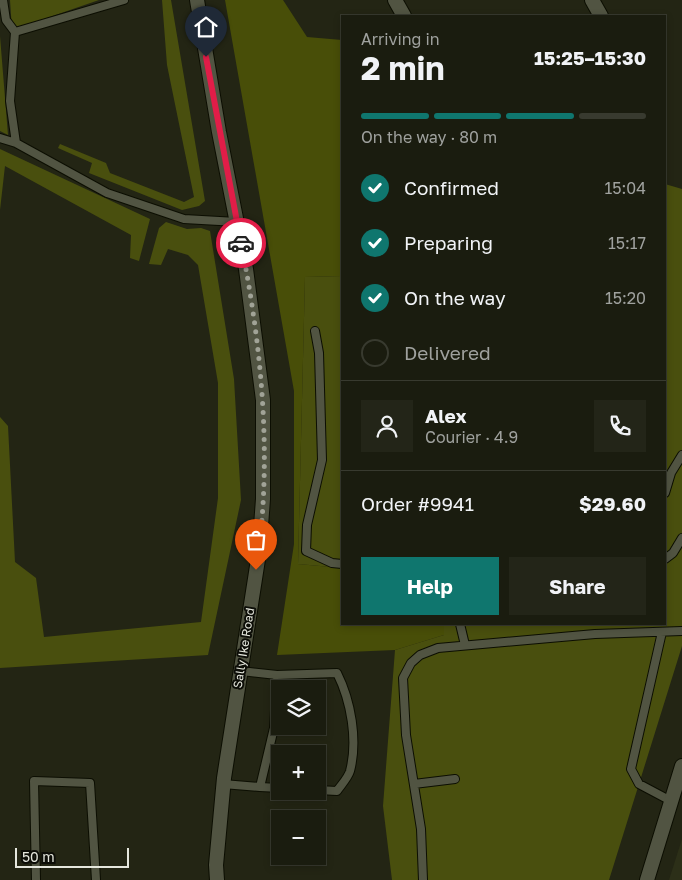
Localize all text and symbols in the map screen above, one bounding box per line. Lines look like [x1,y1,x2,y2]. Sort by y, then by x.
pin [185,6,227,57]
icon: home [192,13,220,41]
text: Arriving in [361,29,440,49]
text: 15:25–15:30 [534,46,646,69]
text: 2 min [361,49,445,87]
text: On the way · 80 m [361,127,497,147]
icon: check [361,174,389,202]
text: Confirmed [404,176,499,199]
text: 15:04 [604,178,646,198]
courier [216,218,266,268]
icon: car [227,229,255,257]
icon: check [361,229,389,257]
text: Preparing [404,231,493,254]
text: 15:17 [608,233,646,253]
icon: check [361,284,389,312]
text: On the way [404,286,506,309]
text: 15:20 [605,288,646,308]
text: Delivered [404,341,491,364]
button: person [361,400,413,452]
button: phone [594,400,646,452]
text: Alex [425,404,466,427]
text: Courier · 4.9 [425,427,518,447]
text: Order #9941 [361,492,474,515]
text: $29.60 [579,492,646,515]
pin [235,519,277,570]
icon: bag [242,526,270,554]
button: Help [361,557,499,615]
button: Share [509,557,646,615]
street label: Sally Ike Road [230,607,257,689]
map controls [271,680,326,865]
button: layers [271,680,326,735]
button: + [271,745,326,800]
button: − [271,810,326,865]
scale bar [15,845,129,868]
text: 50 m [22,848,55,865]

